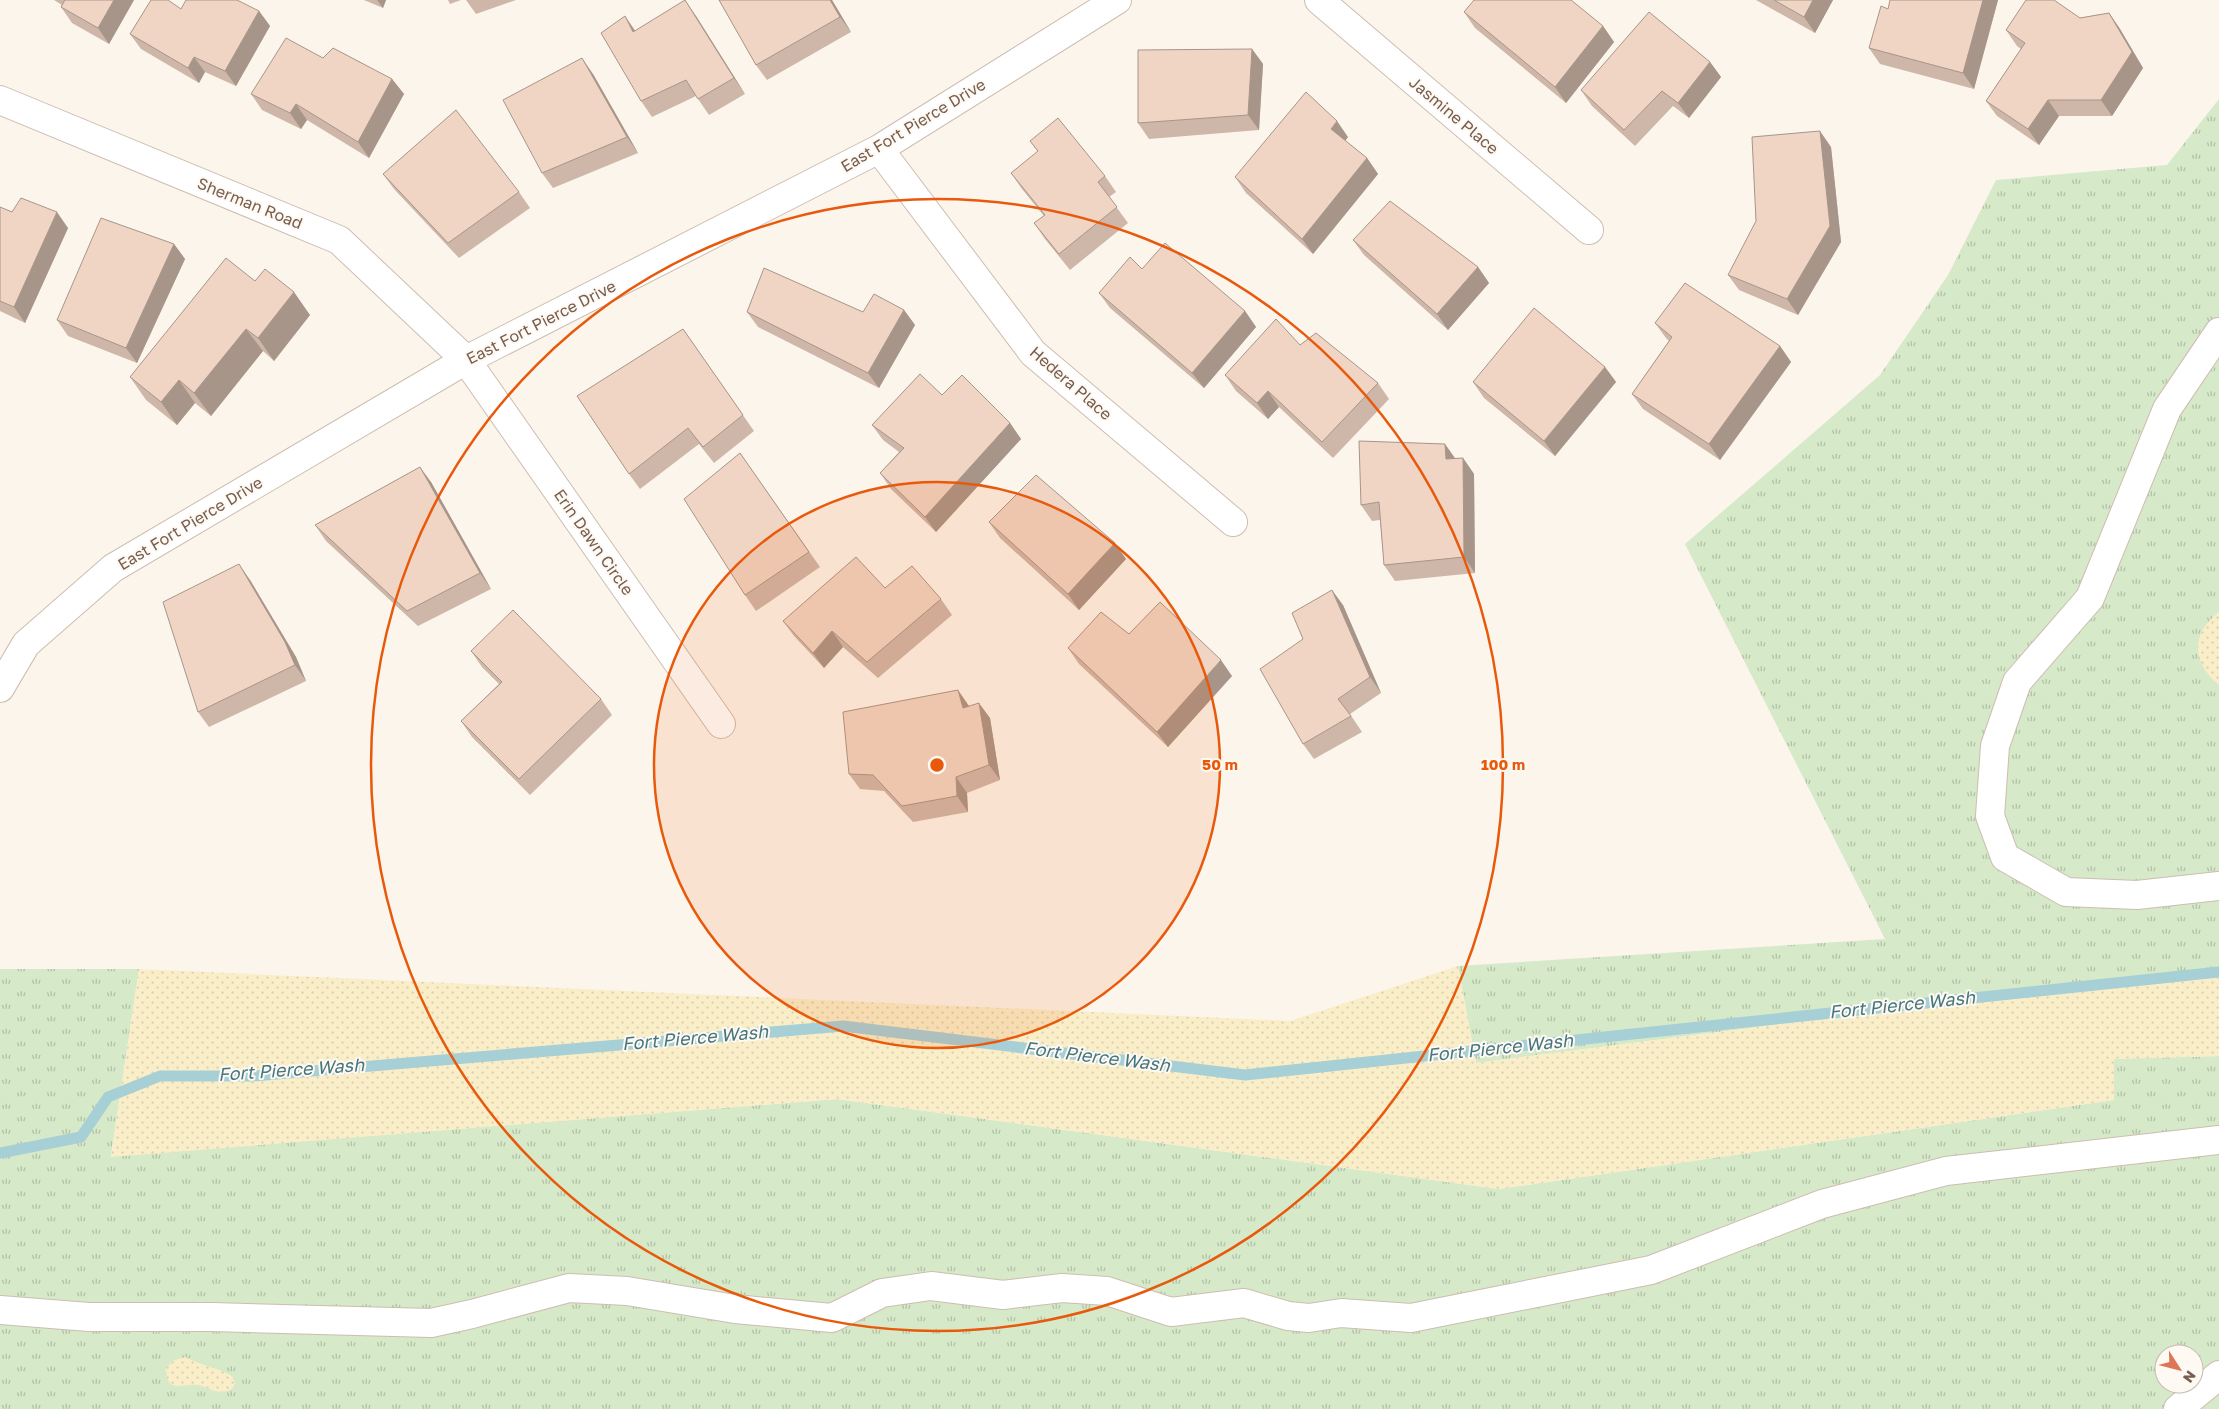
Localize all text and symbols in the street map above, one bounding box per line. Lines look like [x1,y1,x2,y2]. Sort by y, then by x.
street label: Jasmine Place [1405,72,1503,158]
street label: East Fort Pierce Drive [837,74,989,176]
street label: Sherman Road [194,173,306,233]
street label: East Fort Pierce Drive [463,276,619,368]
street label: Hedera Place [1026,342,1116,424]
street label: East Fort Pierce Drive [114,472,266,574]
street label: Erin Dawn Circle [550,485,638,599]
text: 50 m [1202,755,1238,773]
text: 100 m [1481,755,1525,773]
centre of rings [928,756,946,774]
water label: Fort Pierce Wash [1828,985,1977,1023]
water label: Fort Pierce Wash [621,1020,770,1054]
water label: Fort Pierce Wash [1426,1028,1575,1066]
water label: Fort Pierce Wash [1023,1036,1172,1076]
water label: Fort Pierce Wash [217,1053,366,1085]
north arrow [2154,1344,2204,1394]
text: N [2180,1368,2200,1386]

